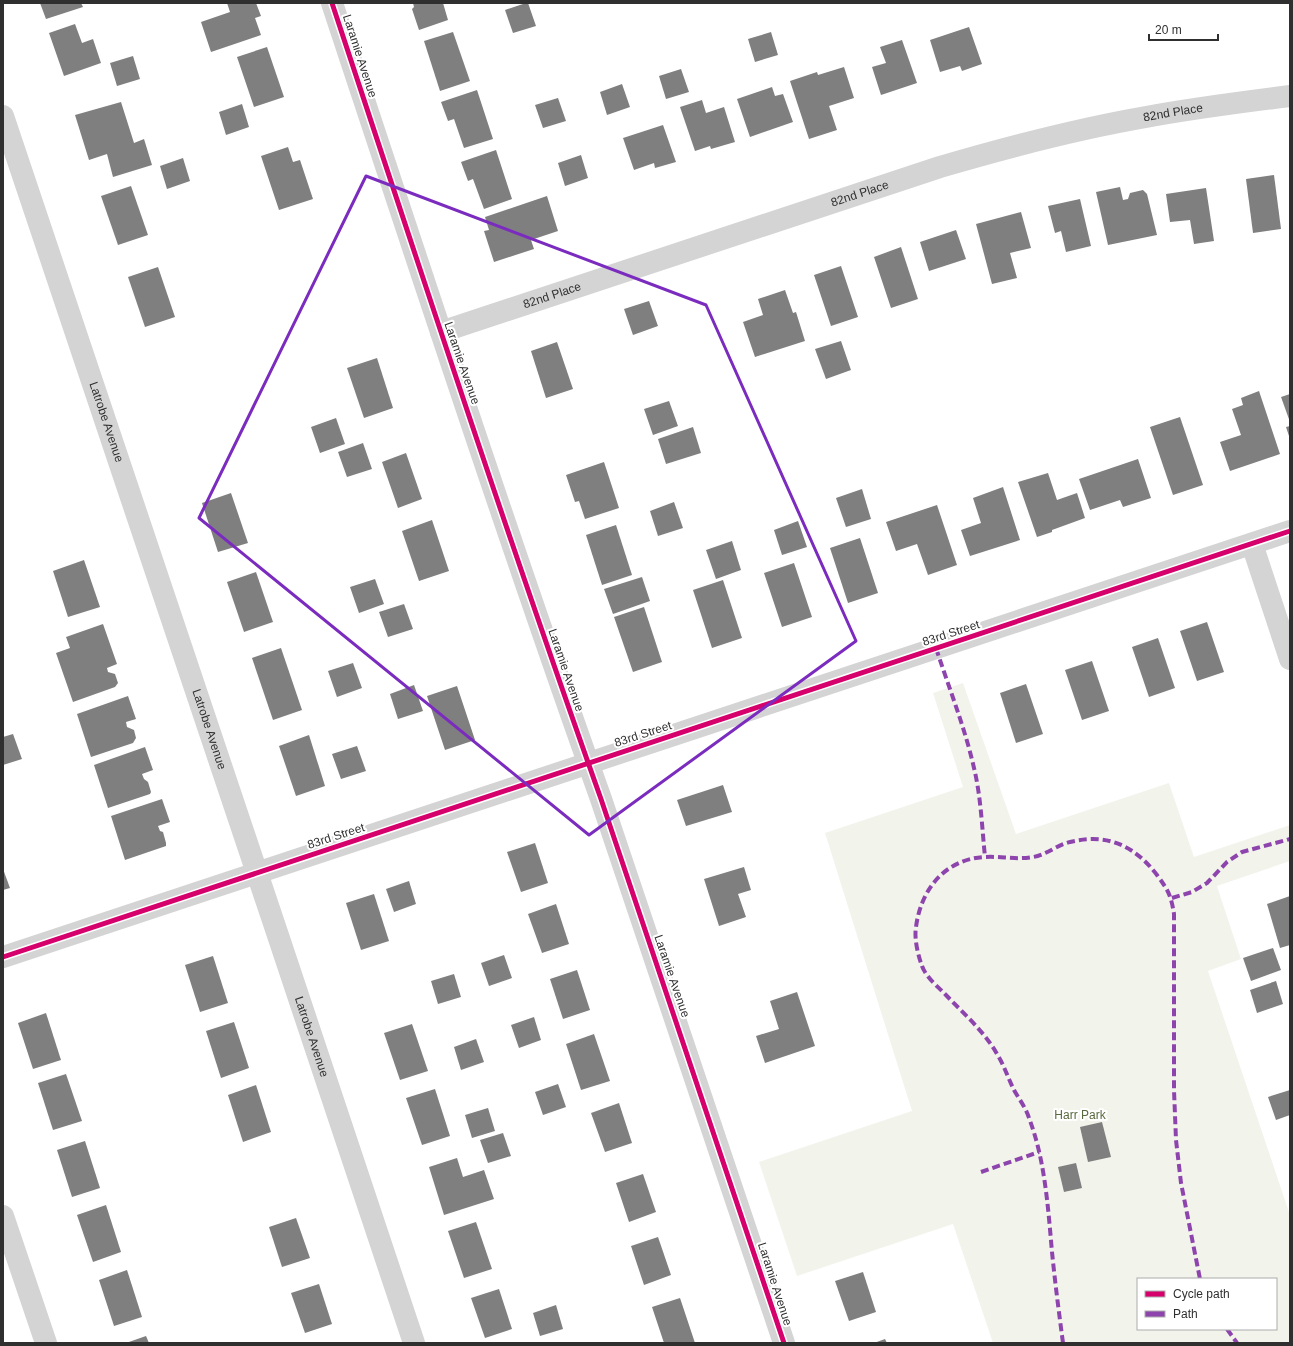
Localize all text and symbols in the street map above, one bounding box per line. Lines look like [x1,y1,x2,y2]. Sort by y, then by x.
street label: Laramie Avenue [340,13,380,100]
scale bar [1149,16,1218,42]
text: 20 m [1155,23,1182,37]
street label: 82nd Place [1142,101,1204,124]
street label: 82nd Place [829,177,891,210]
street label: 82nd Place [521,279,583,311]
street label: Laramie Avenue [441,320,483,406]
street label: Latrobe Avenue [86,380,127,464]
street label: 83rd Street [921,617,982,649]
street label: Laramie Avenue [545,627,587,713]
street label: Latrobe Avenue [189,687,229,772]
street label: 83rd Street [613,718,674,750]
street label: 83rd Street [306,820,367,852]
street label: Laramie Avenue [651,933,693,1019]
street label: Latrobe Avenue [292,995,332,1079]
park label: Harr Park [1054,1108,1107,1122]
street label: Laramie Avenue [755,1241,795,1328]
legend [1137,1278,1277,1330]
text: Cycle path [1173,1287,1230,1301]
text: Path [1173,1307,1198,1321]

